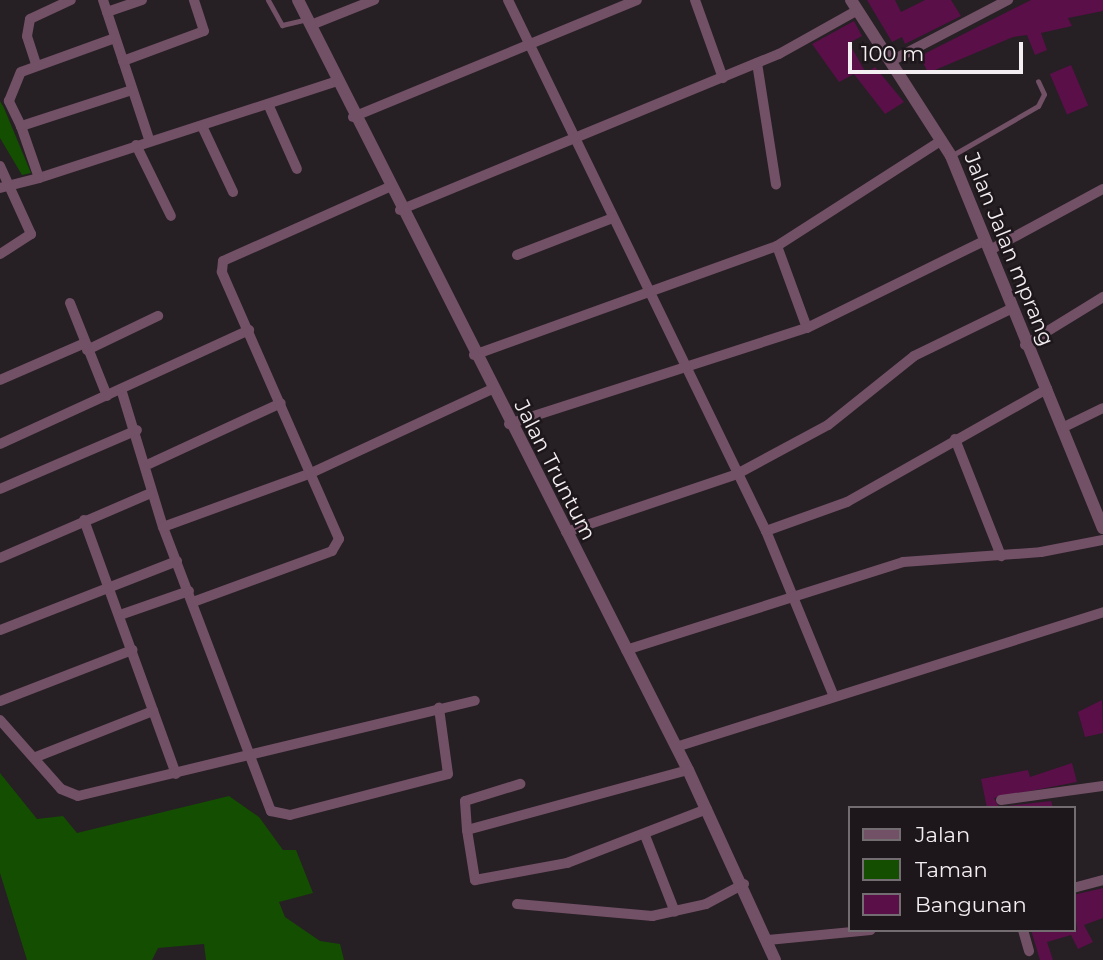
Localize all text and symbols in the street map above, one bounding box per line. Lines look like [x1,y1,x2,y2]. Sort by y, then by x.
scale bar [851,28,1026,72]
text: 100 m [861,41,924,66]
street label: Jalan Jalan mprang [959,149,1059,349]
street label: Jalan Truntum [509,396,601,544]
legend [848,806,1075,932]
text: Jalan [915,822,970,847]
text: Taman [915,857,988,882]
text: Bangunan [915,892,1027,917]

